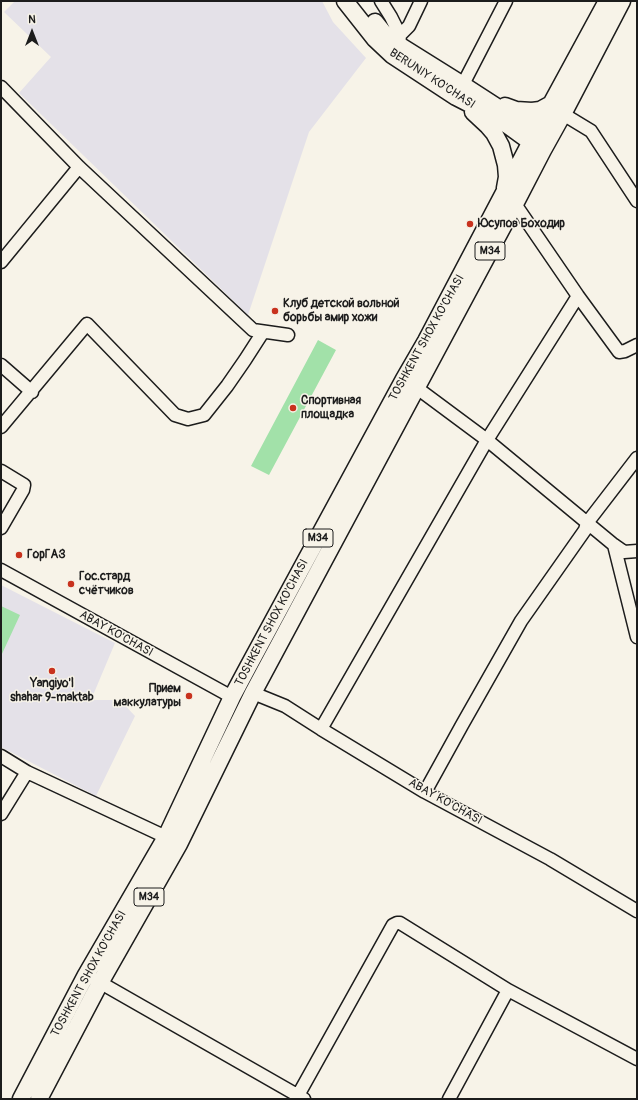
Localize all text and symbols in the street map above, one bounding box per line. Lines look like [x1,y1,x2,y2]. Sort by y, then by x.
north arrow [12,12,52,52]
text: N [28,13,36,26]
street label: BERUNIY KO'CHASI [386,46,478,112]
place label: Юсупов Боходир [478,217,565,231]
marker: Юсупов Боходир [465,219,475,229]
road number: M34 [475,242,505,260]
street label: TOSHKENT SHOX KO'CHASI [386,272,468,404]
place label: Клуб детской вольной борьбы амир хожи [283,297,399,325]
marker: Клуб детской вольной борьбы амир хожи [270,306,280,316]
place label: Спортивная площадка [301,394,361,422]
marker: Спортивная площадка [288,403,298,413]
road number: M34 [303,529,333,547]
place label: ГорГАЗ [27,548,66,562]
marker: ГорГАЗ [14,550,24,560]
street label: TOSHKENT SHOX KO'CHASI [232,557,312,689]
place label: Гос.стард счётчиков [79,570,134,598]
marker: Гос.стард счётчиков [66,579,76,589]
street label: ABAY KO'CHASI [77,608,155,660]
marker: Yangiyo'l shahar 9-maktab [47,666,57,676]
place label: Yangiyo'l shahar 9-maktab [10,677,94,705]
place label: Прием маккулатуры [114,682,181,710]
marker: Прием маккулатуры [184,691,194,701]
street label: ABAY KO'CHASI [406,776,484,828]
road number: M34 [134,888,164,906]
street label: TOSHKENT SHOX KO'CHASI [48,908,130,1040]

